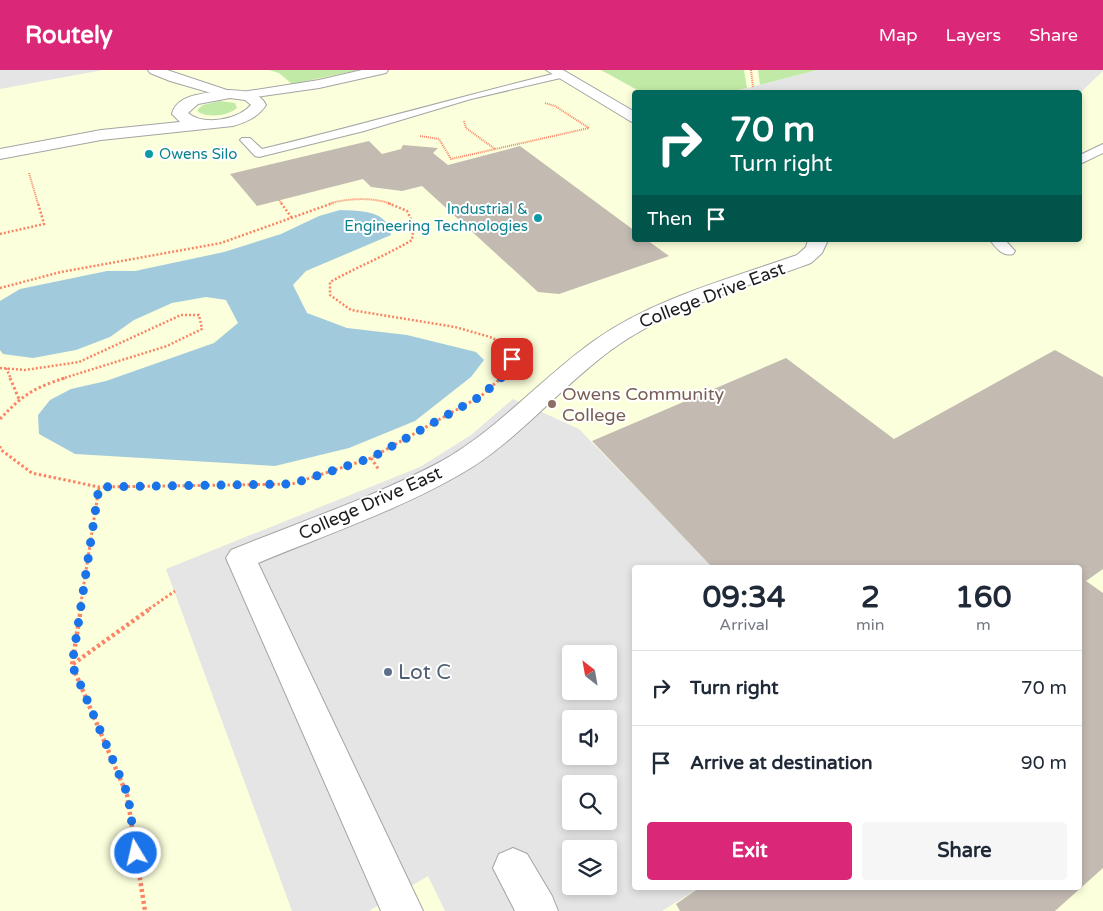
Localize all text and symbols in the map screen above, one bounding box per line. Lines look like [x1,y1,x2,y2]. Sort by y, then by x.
text: Routely [25,21,113,50]
text: Map [879,24,918,46]
text: Layers [946,24,1001,46]
text: Share [1029,24,1078,46]
text: 70 m [730,109,815,151]
icon: right [647,110,712,175]
place label: Owens Silo [159,145,237,163]
marker: Owens Silo [143,148,155,160]
text: Turn right [730,151,832,177]
place label: Industrial & Engineering Technologies [344,200,528,235]
icon: arrive [702,205,730,233]
text: Then [647,208,692,230]
marker: Industrial & Engineering Technologies [532,212,544,224]
street label: College Drive East [636,257,788,333]
pin [491,338,533,380]
icon: arrive [498,345,526,373]
place label: Owens Community College [562,383,725,426]
marker: Owens Community College [546,398,558,410]
street label: College Drive East [295,461,445,544]
text: 09:34 [702,579,786,616]
text: 2 [861,579,880,616]
text: 160 [955,579,1012,616]
text: Arrival [719,615,769,635]
text: min [856,615,885,635]
text: m [976,615,991,635]
north arrow [562,645,618,700]
map controls [562,645,617,895]
place label: Lot C [398,660,451,685]
marker: Lot C [382,666,394,678]
icon: right [647,674,675,702]
text: Turn right [690,677,778,699]
text: 70 m [1021,677,1067,699]
button: sound [562,710,617,765]
icon: arrive [647,749,675,777]
text: Arrive at destination [690,752,873,774]
text: 90 m [1021,752,1067,774]
button: search [562,775,617,830]
button: Exit [647,822,852,880]
button: Share [862,822,1067,880]
position arrow [109,826,161,878]
button: layers [562,840,617,895]

